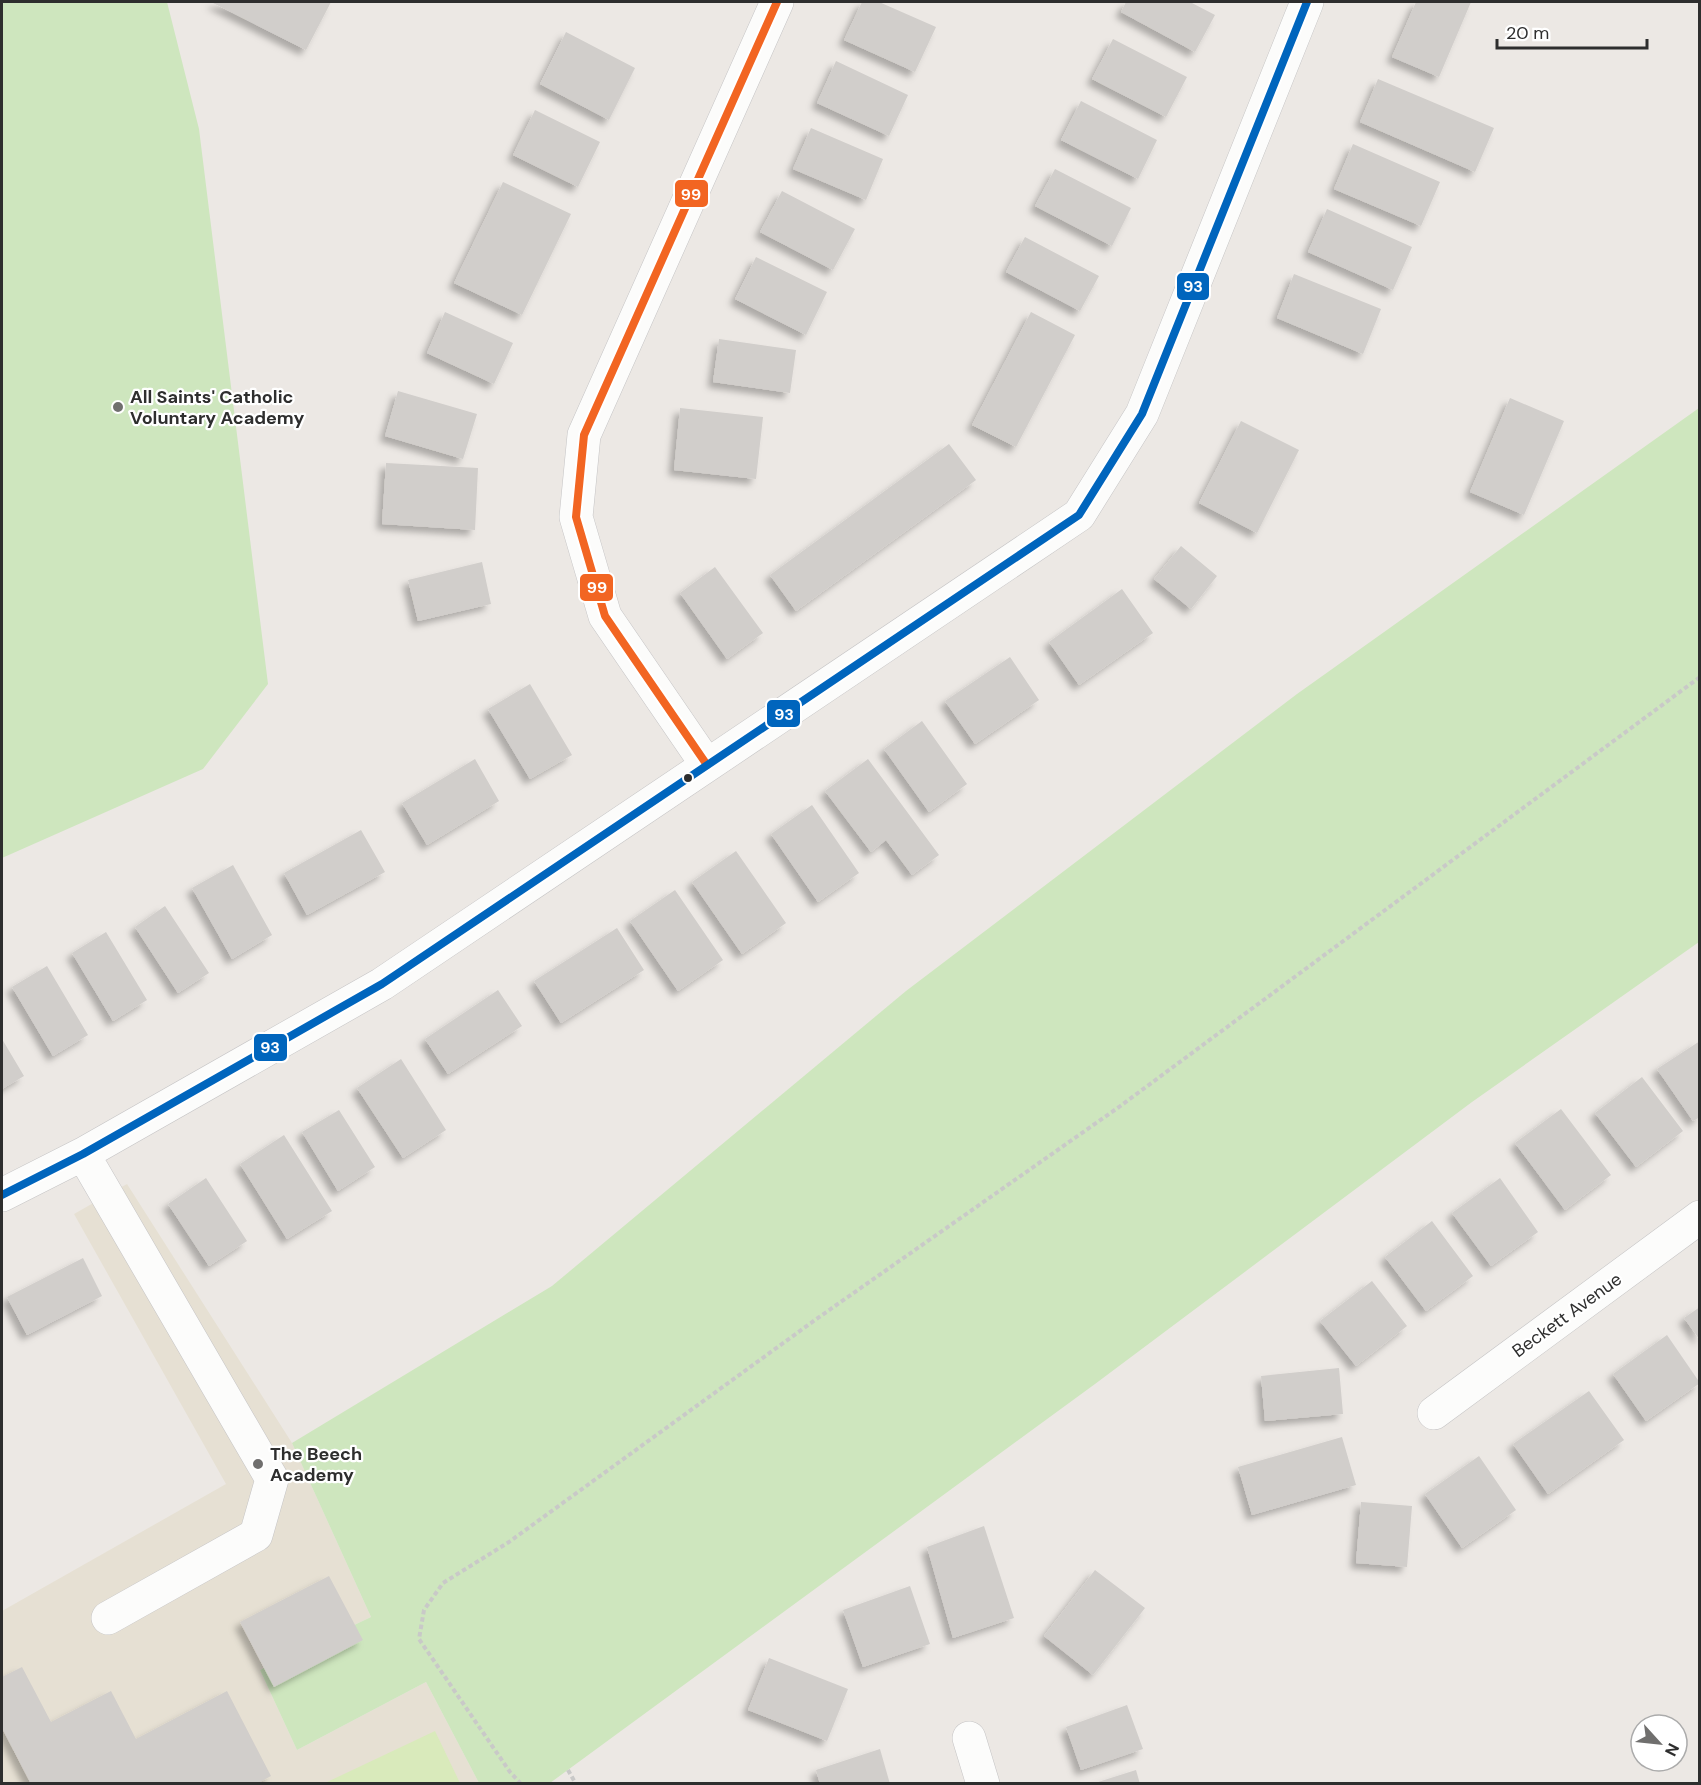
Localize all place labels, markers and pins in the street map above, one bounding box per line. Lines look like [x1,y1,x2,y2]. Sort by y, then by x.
place label: All Saints' Catholic Voluntary Academy [130,385,304,430]
marker: All Saints' Catholic Voluntary Academy [111,400,125,414]
unlabelled marker [682,772,694,784]
place label: The Beech Academy [270,1442,362,1487]
marker: The Beech Academy [251,1457,265,1471]

